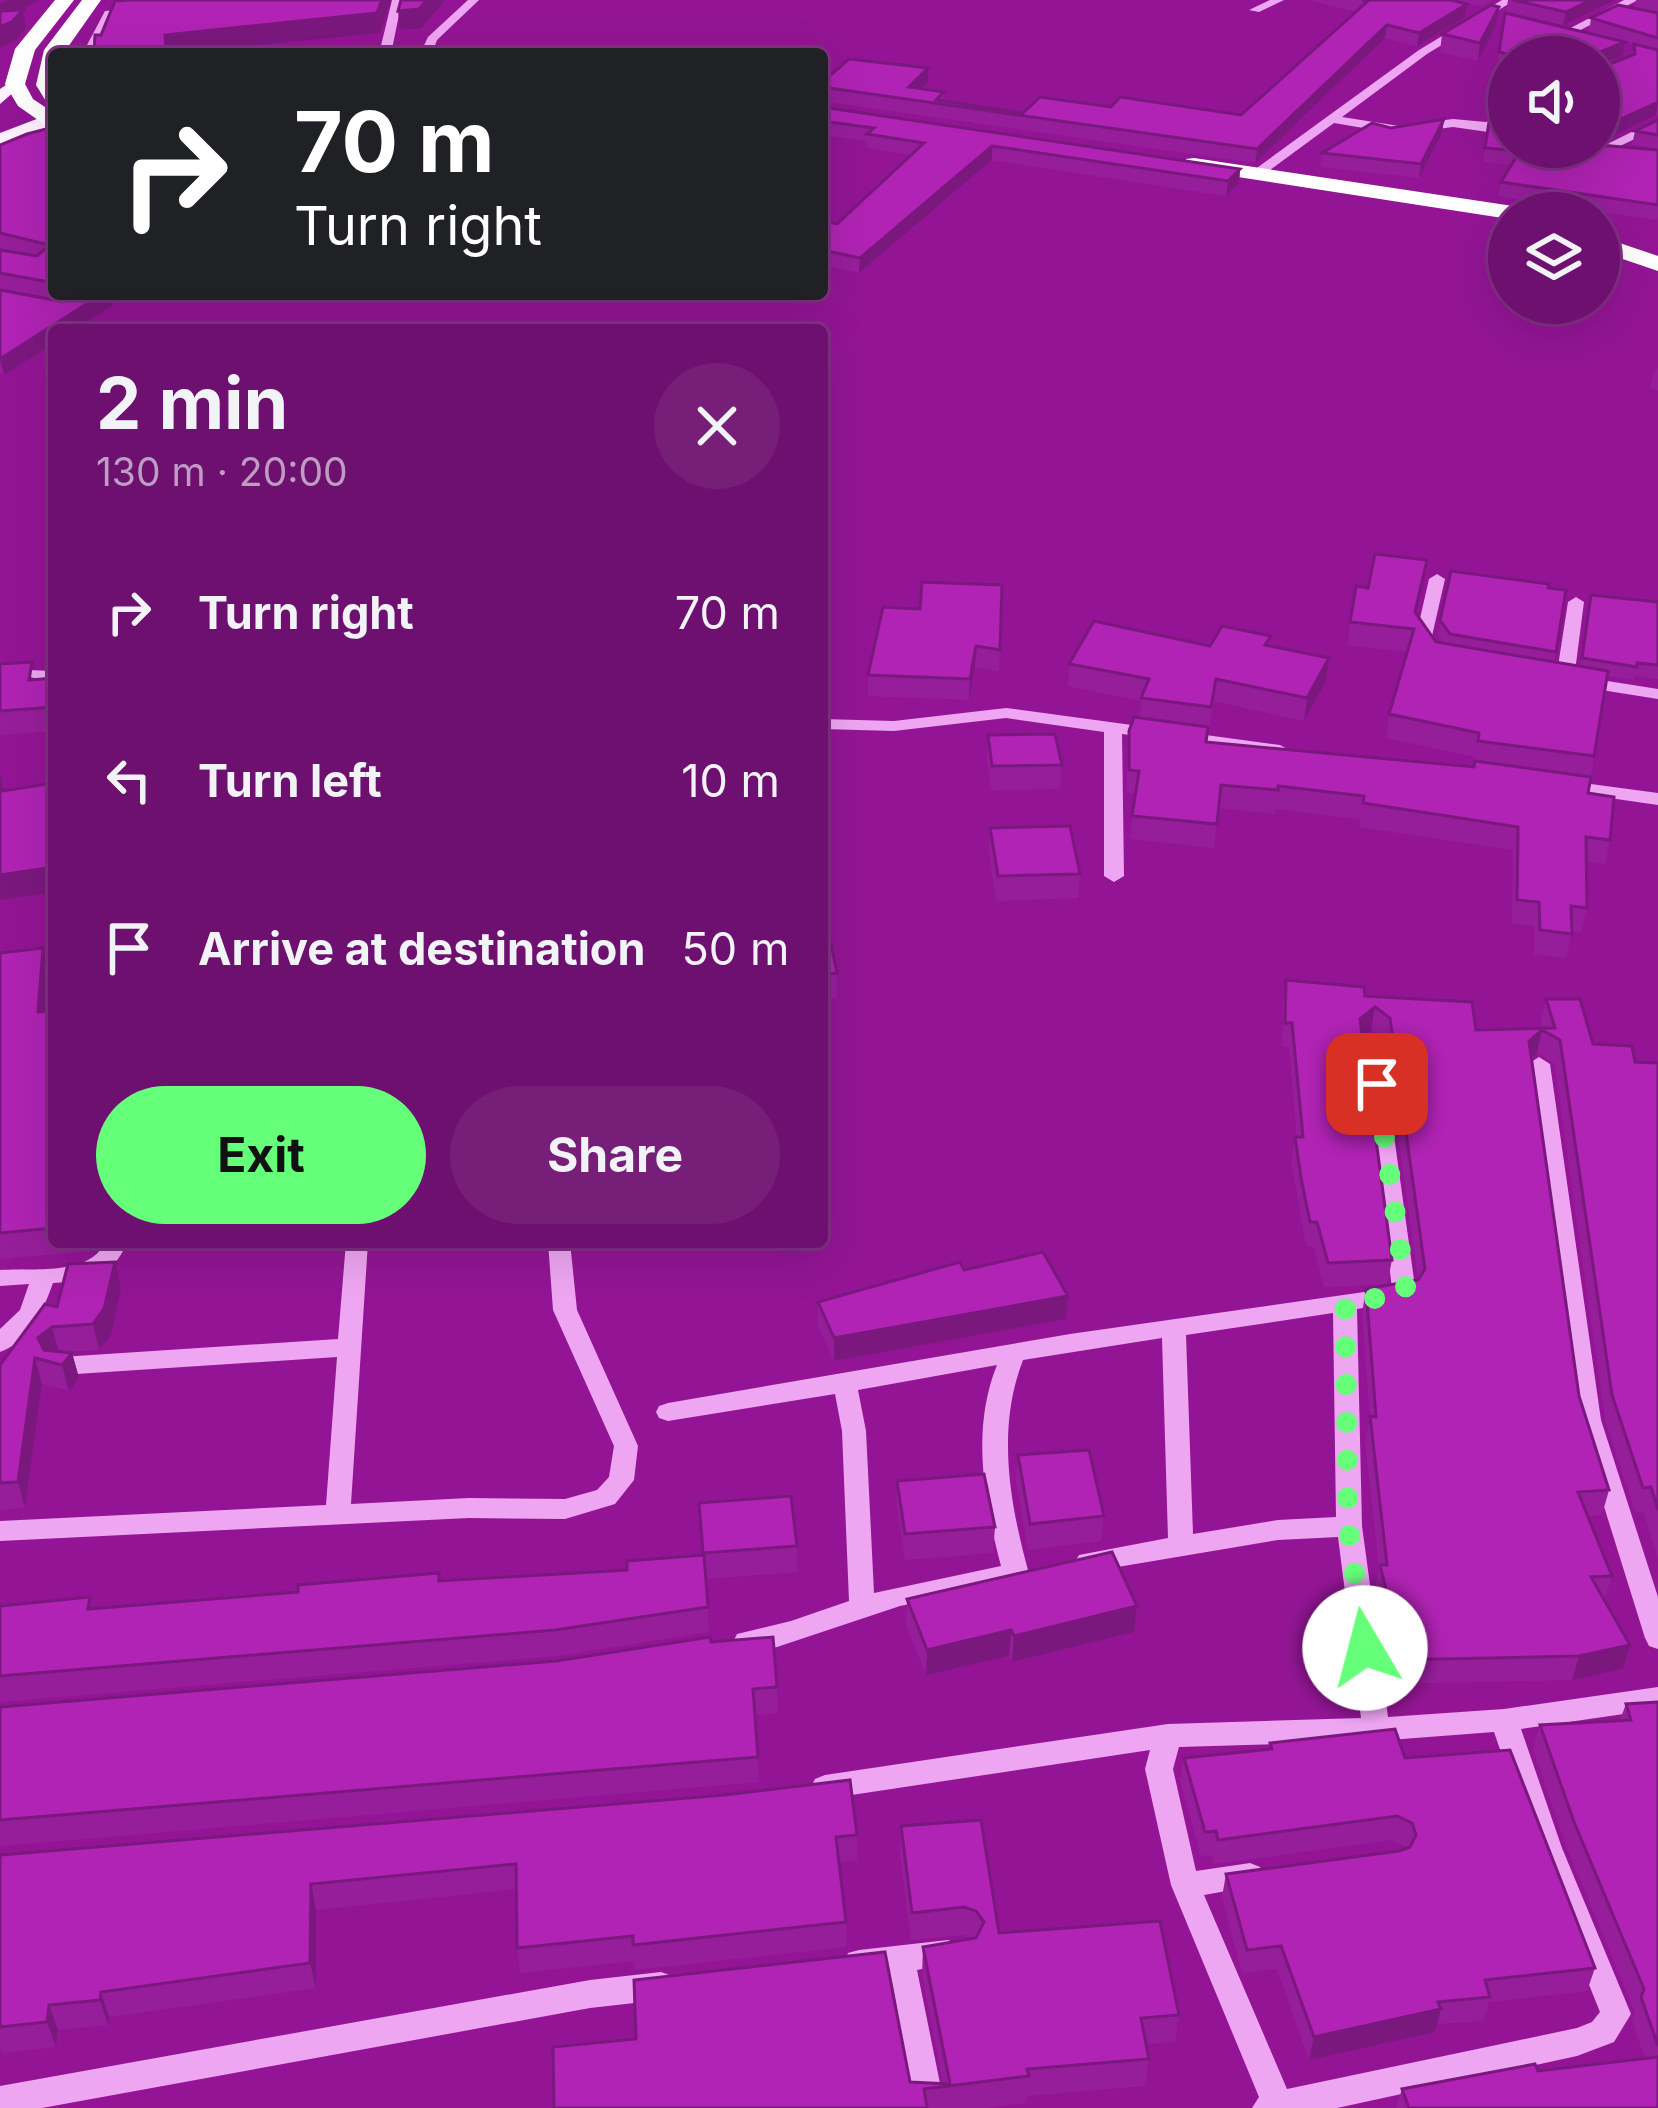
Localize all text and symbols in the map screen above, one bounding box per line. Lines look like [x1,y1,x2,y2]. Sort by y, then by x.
map controls [1488,36,1620,324]
button: sound [1488,36,1620,168]
text: 70 m [294,91,495,192]
icon: right [96,96,252,252]
button: layers [1488,192,1620,324]
text: Turn right [294,193,542,258]
text: 2 min [96,359,288,446]
button: close [654,363,780,489]
text: 130 m · 20:00 [96,448,348,495]
icon: right [96,579,162,645]
text: Turn right [198,585,414,640]
text: 70 m [675,585,780,640]
icon: left [96,747,162,813]
text: Turn left [198,753,382,808]
text: 10 m [681,753,780,808]
icon: arrive [96,915,162,981]
text: Arrive at destination [198,921,645,976]
text: 50 m [681,921,789,976]
pin [1326,1033,1428,1135]
icon: arrive [1344,1051,1410,1117]
button: Exit [96,1086,426,1224]
button: Share [450,1086,780,1224]
position arrow [1302,1585,1428,1711]

